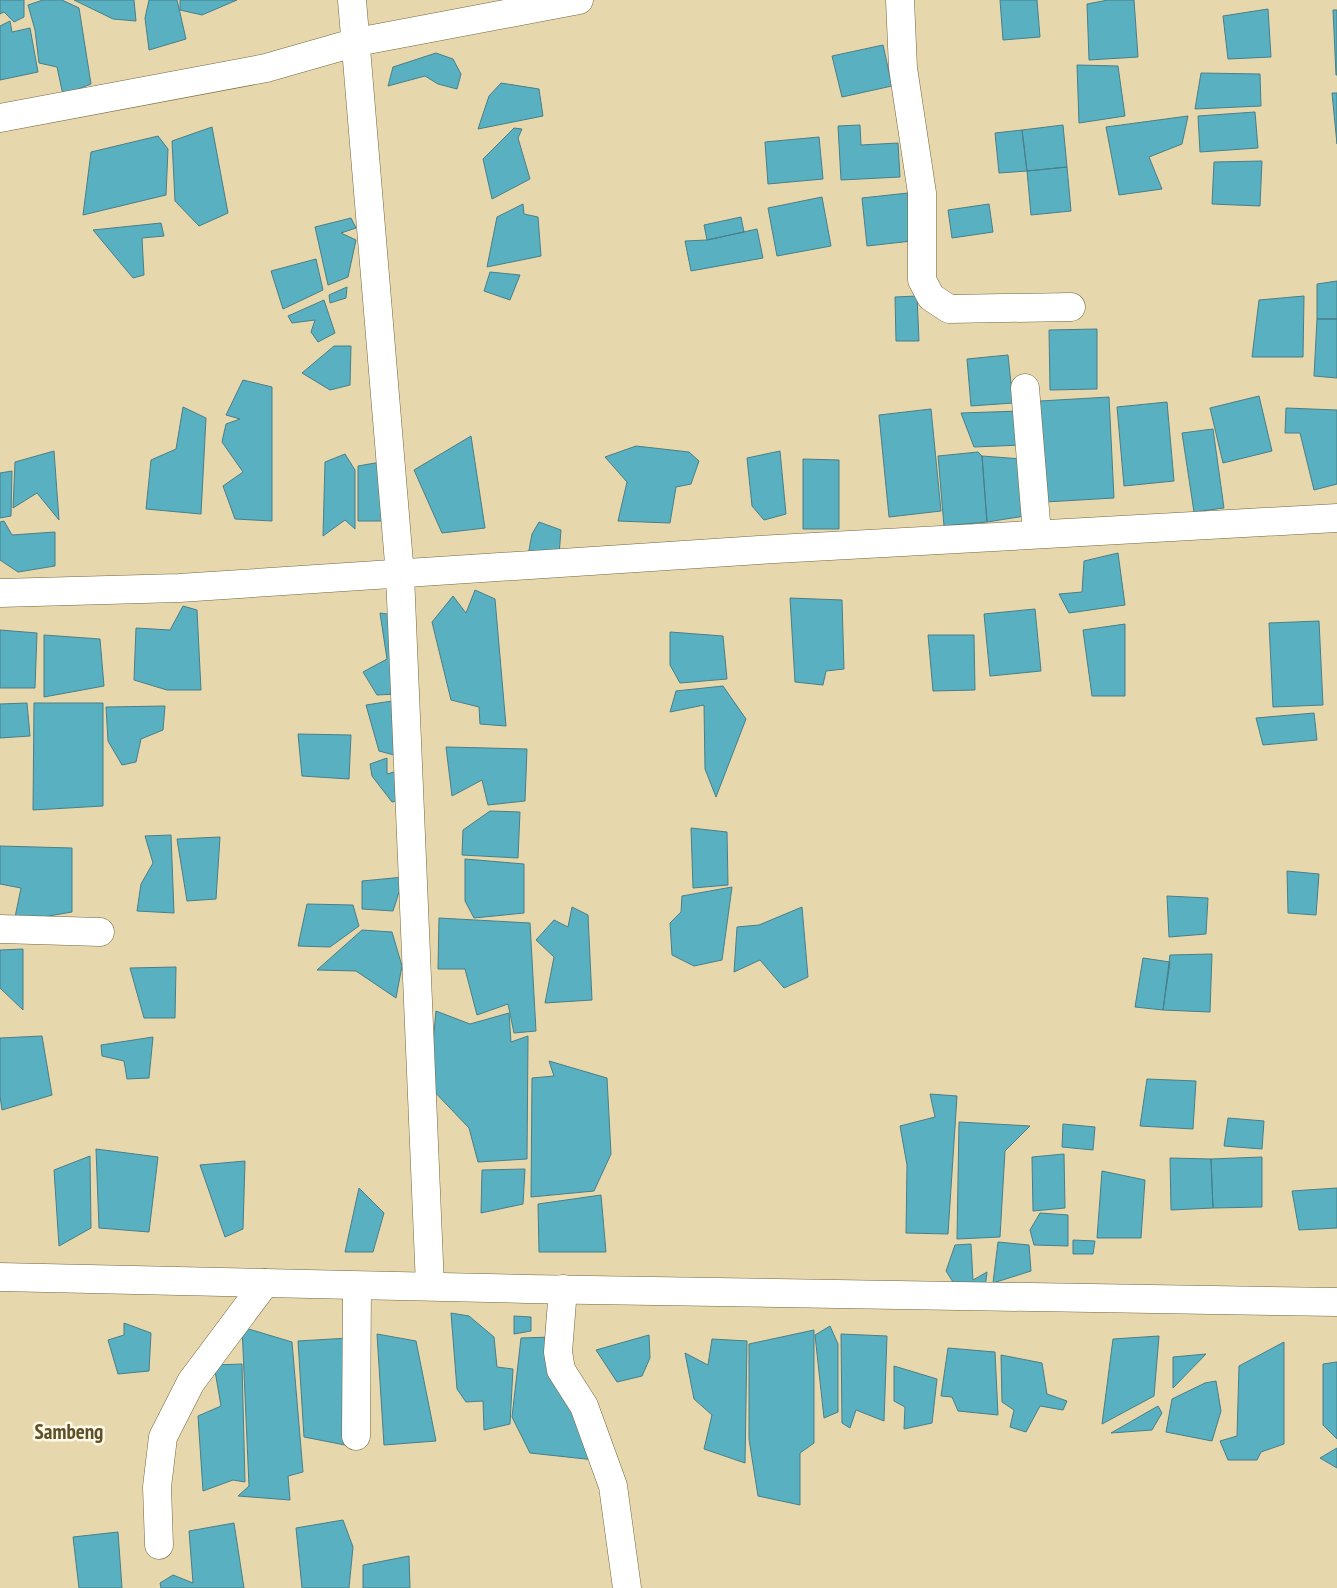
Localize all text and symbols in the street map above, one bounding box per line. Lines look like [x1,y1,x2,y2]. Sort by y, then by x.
district label: Sambeng [35,1418,103,1445]

